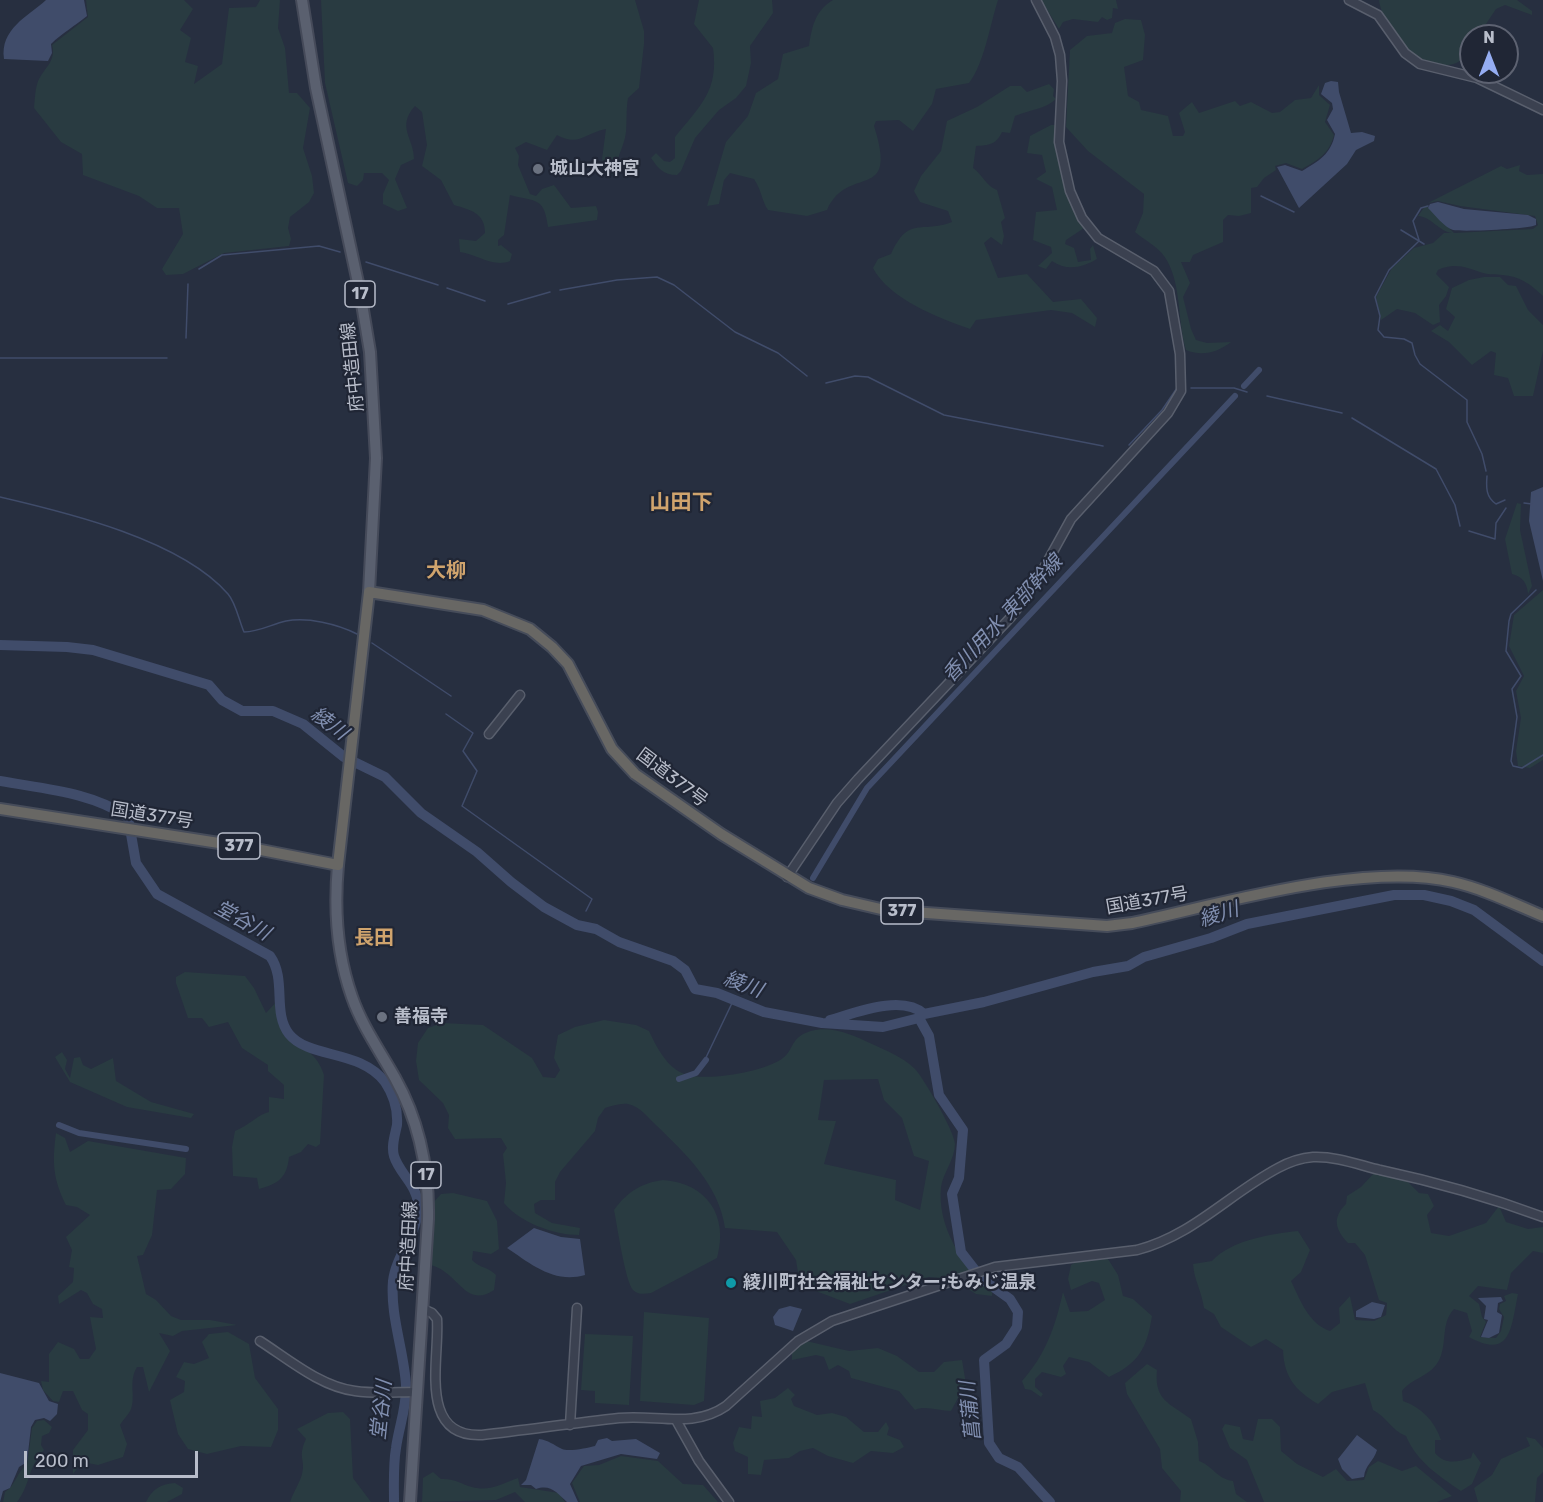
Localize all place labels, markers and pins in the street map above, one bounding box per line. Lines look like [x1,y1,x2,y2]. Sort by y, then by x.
place label: 城山大神宮 [550,158,640,180]
marker: 城山大神宮 [531,162,545,176]
place label: 善福寺 [394,1006,448,1028]
marker: 善福寺 [375,1010,389,1024]
place label: 綾川町社会福祉センター;もみじ温泉 [743,1272,1036,1294]
marker: 綾川町社会福祉センター;もみじ温泉 [724,1276,738,1290]

